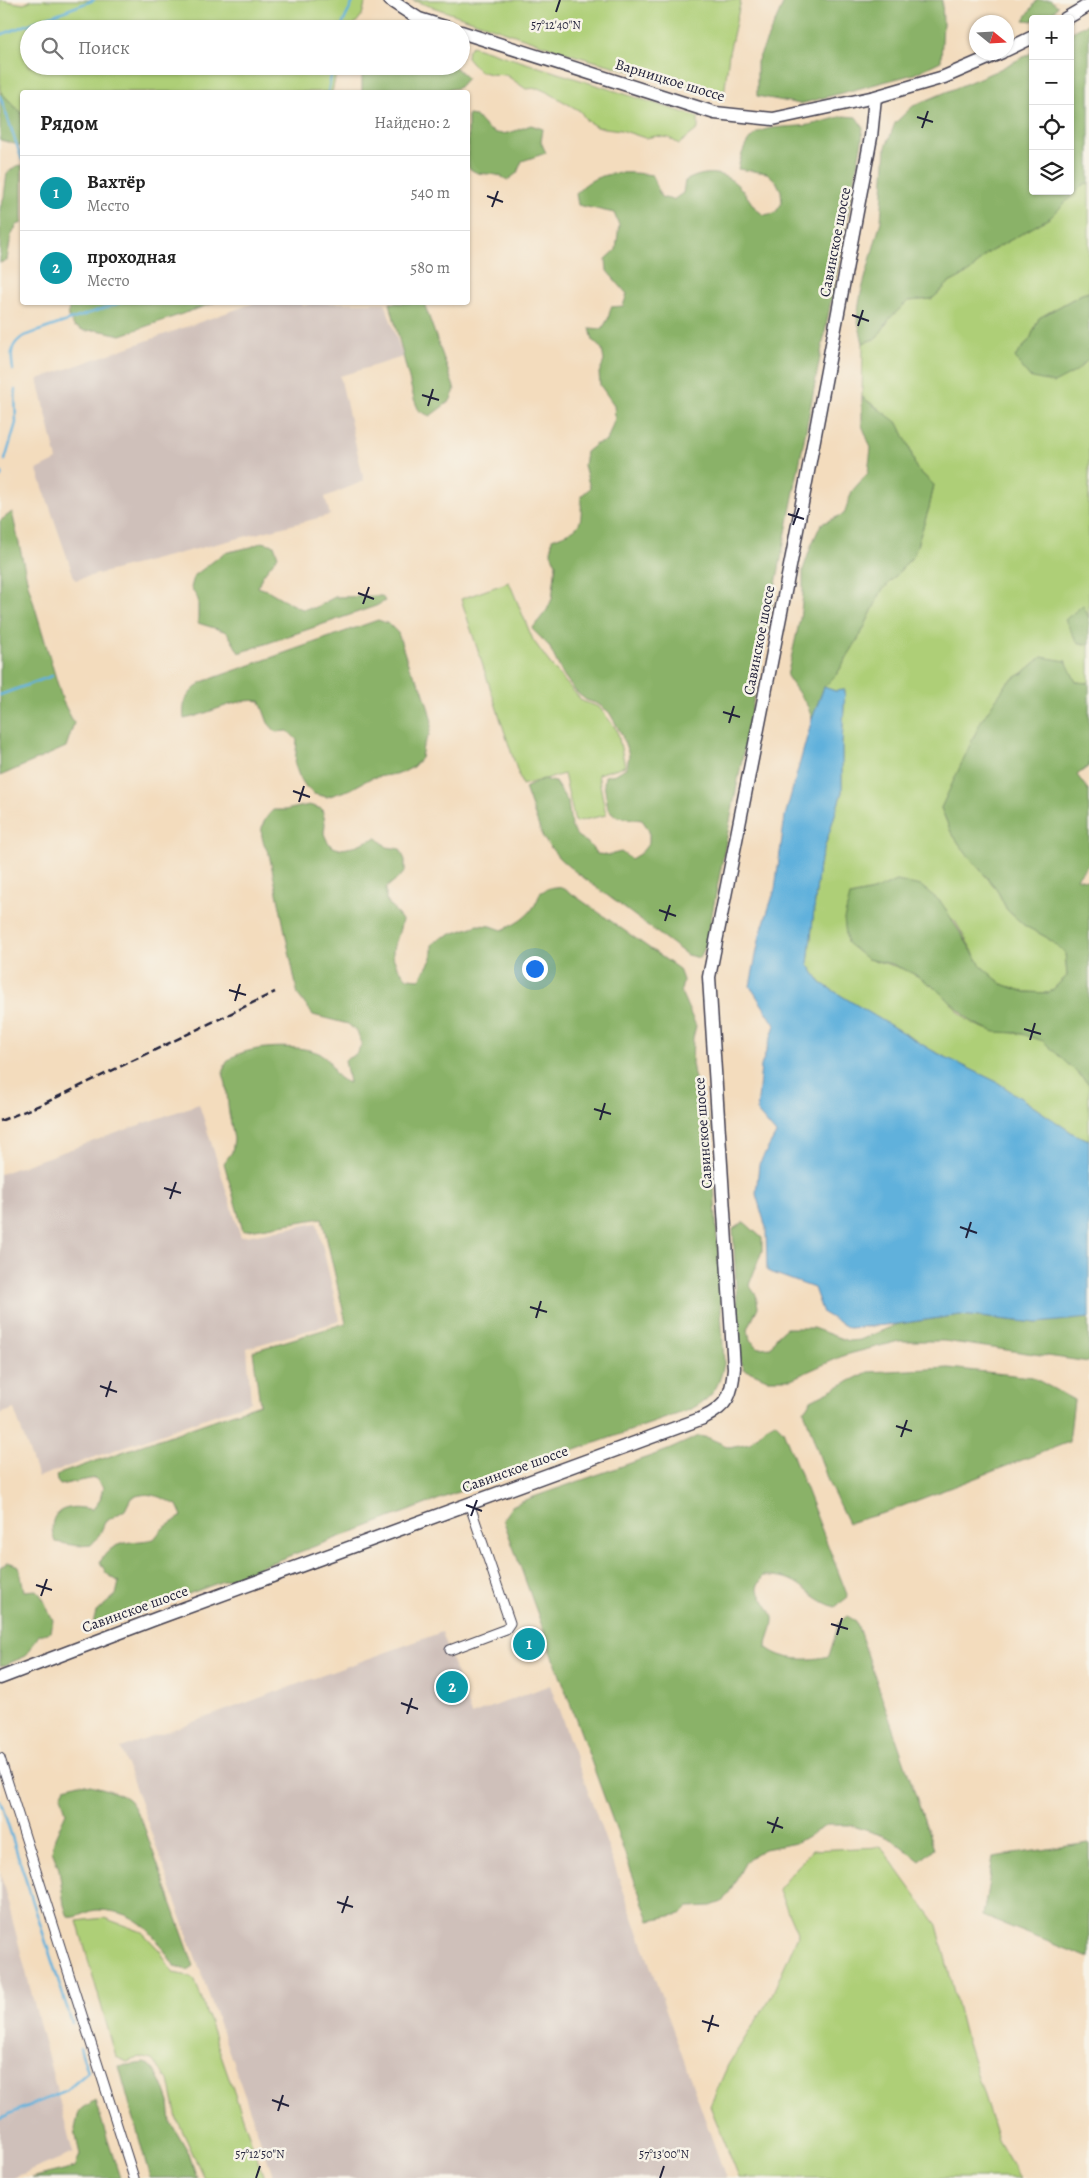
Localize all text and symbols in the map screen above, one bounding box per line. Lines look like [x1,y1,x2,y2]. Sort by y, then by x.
north arrow [969,15,1014,60]
map controls [1029,15,1074,195]
button: + [1029,15,1074,60]
text: 57°12'40"N [531,17,581,33]
search box [20,20,470,75]
icon: search [38,34,66,62]
text: Поиск [78,35,130,61]
street label: Варницкое шоссе [613,54,727,106]
button: − [1029,60,1074,105]
button: locate [1029,105,1074,150]
text: Рядом [40,109,98,137]
text: Найдено: 2 [374,112,450,134]
button: layers [1029,150,1074,195]
text: Вахтёр [87,169,146,195]
text: 1 [53,182,59,204]
text: 540 m [411,182,450,204]
street label: Савинское шоссе [815,185,855,299]
text: Место [87,195,130,217]
text: проходная [87,244,176,270]
text: 2 [52,257,60,279]
text: 580 m [410,257,450,279]
text: Место [87,270,130,292]
street label: Савинское шоссе [739,583,779,697]
your location [522,956,548,982]
street label: Савинское шоссе [689,1076,717,1189]
street label: Савинское шоссе [459,1440,571,1497]
street label: Савинское шоссе [79,1580,191,1637]
pin: 1 [513,1625,545,1663]
pin: 2 [436,1668,468,1706]
text: 57°12'50"N [235,2146,285,2162]
text: 57°13'00"N [639,2146,689,2162]

